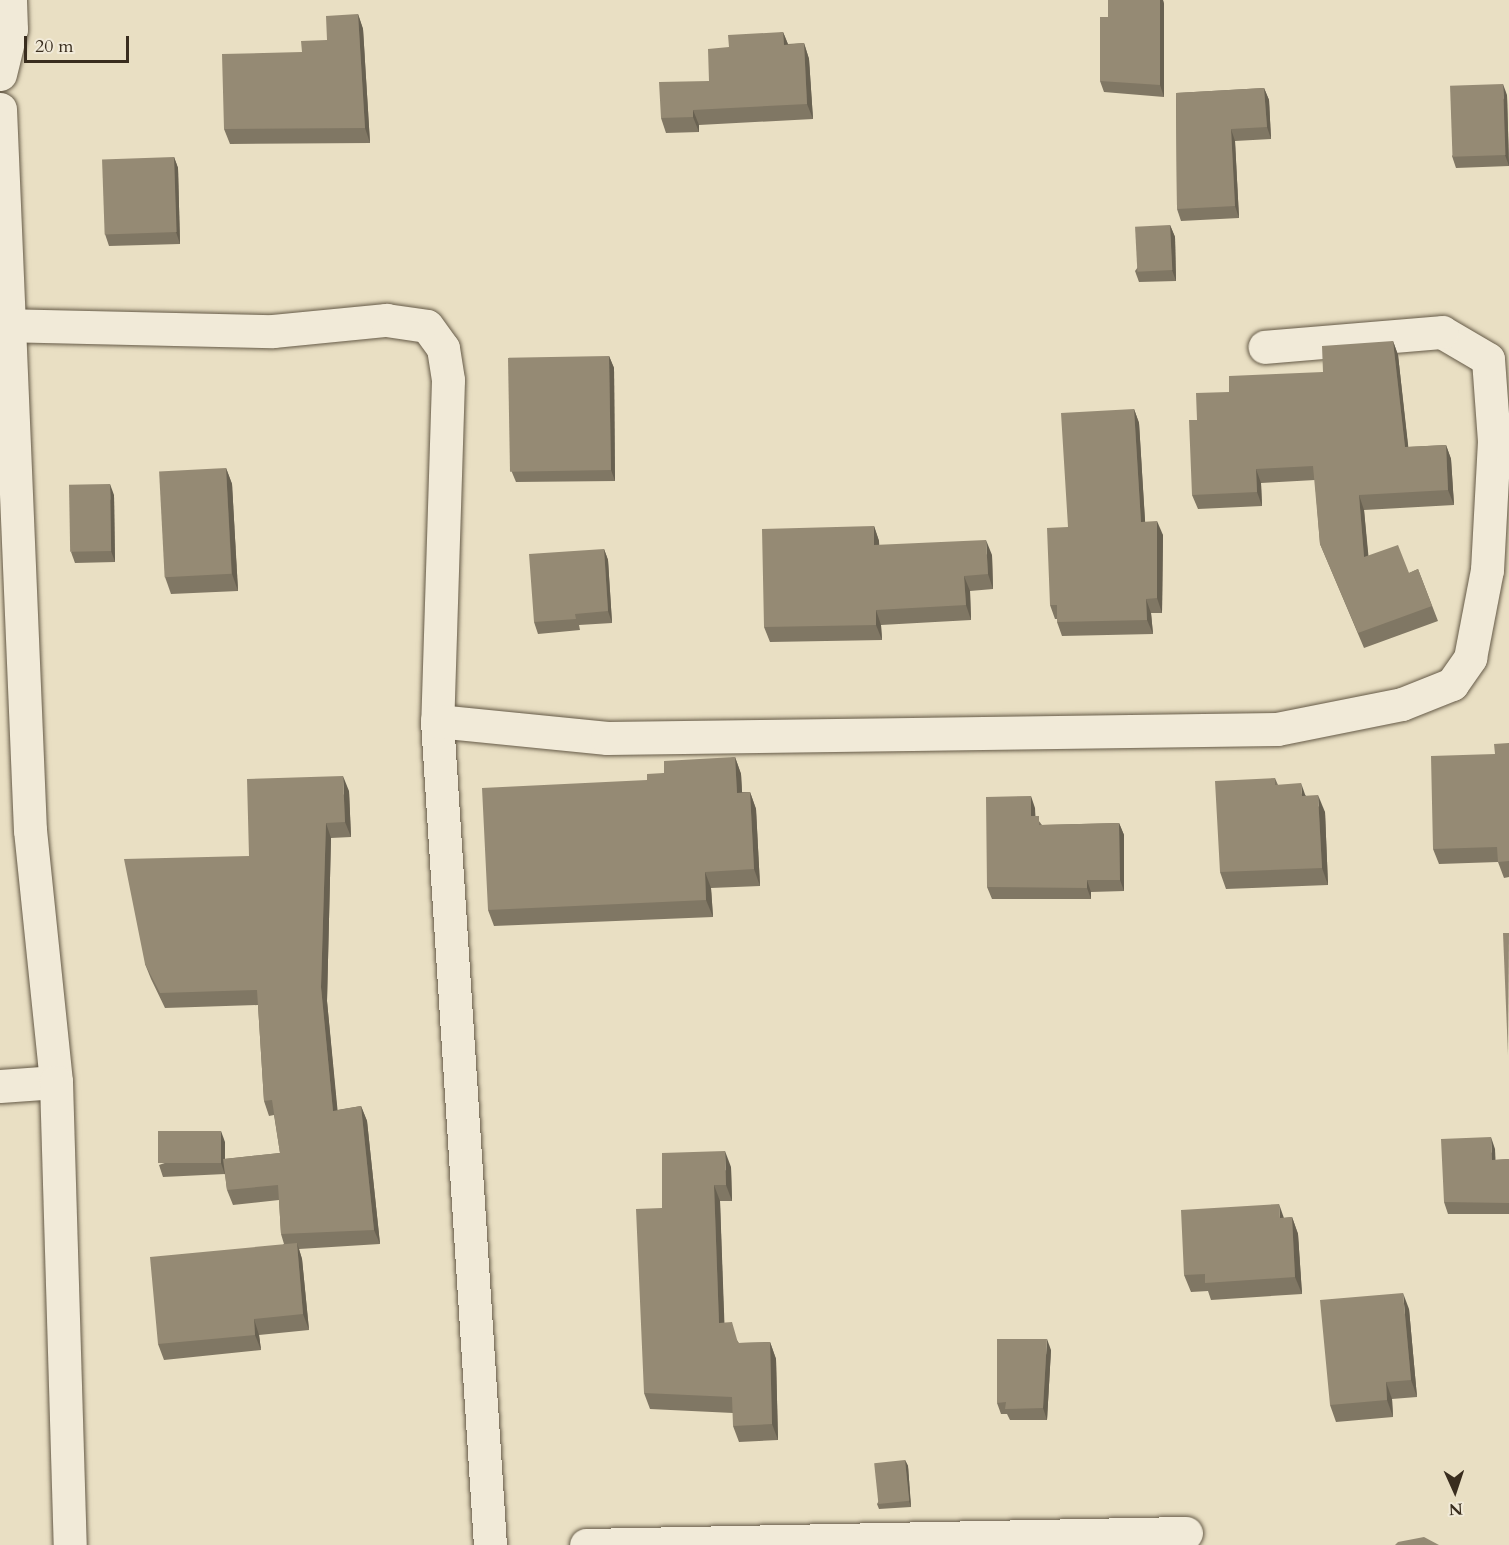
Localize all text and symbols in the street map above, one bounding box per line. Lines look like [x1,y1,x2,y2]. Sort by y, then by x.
scale bar [27,24,132,62]
text: 20 m [35,34,74,59]
north arrow [1425,1461,1485,1521]
text: N [1448,1498,1463,1520]

